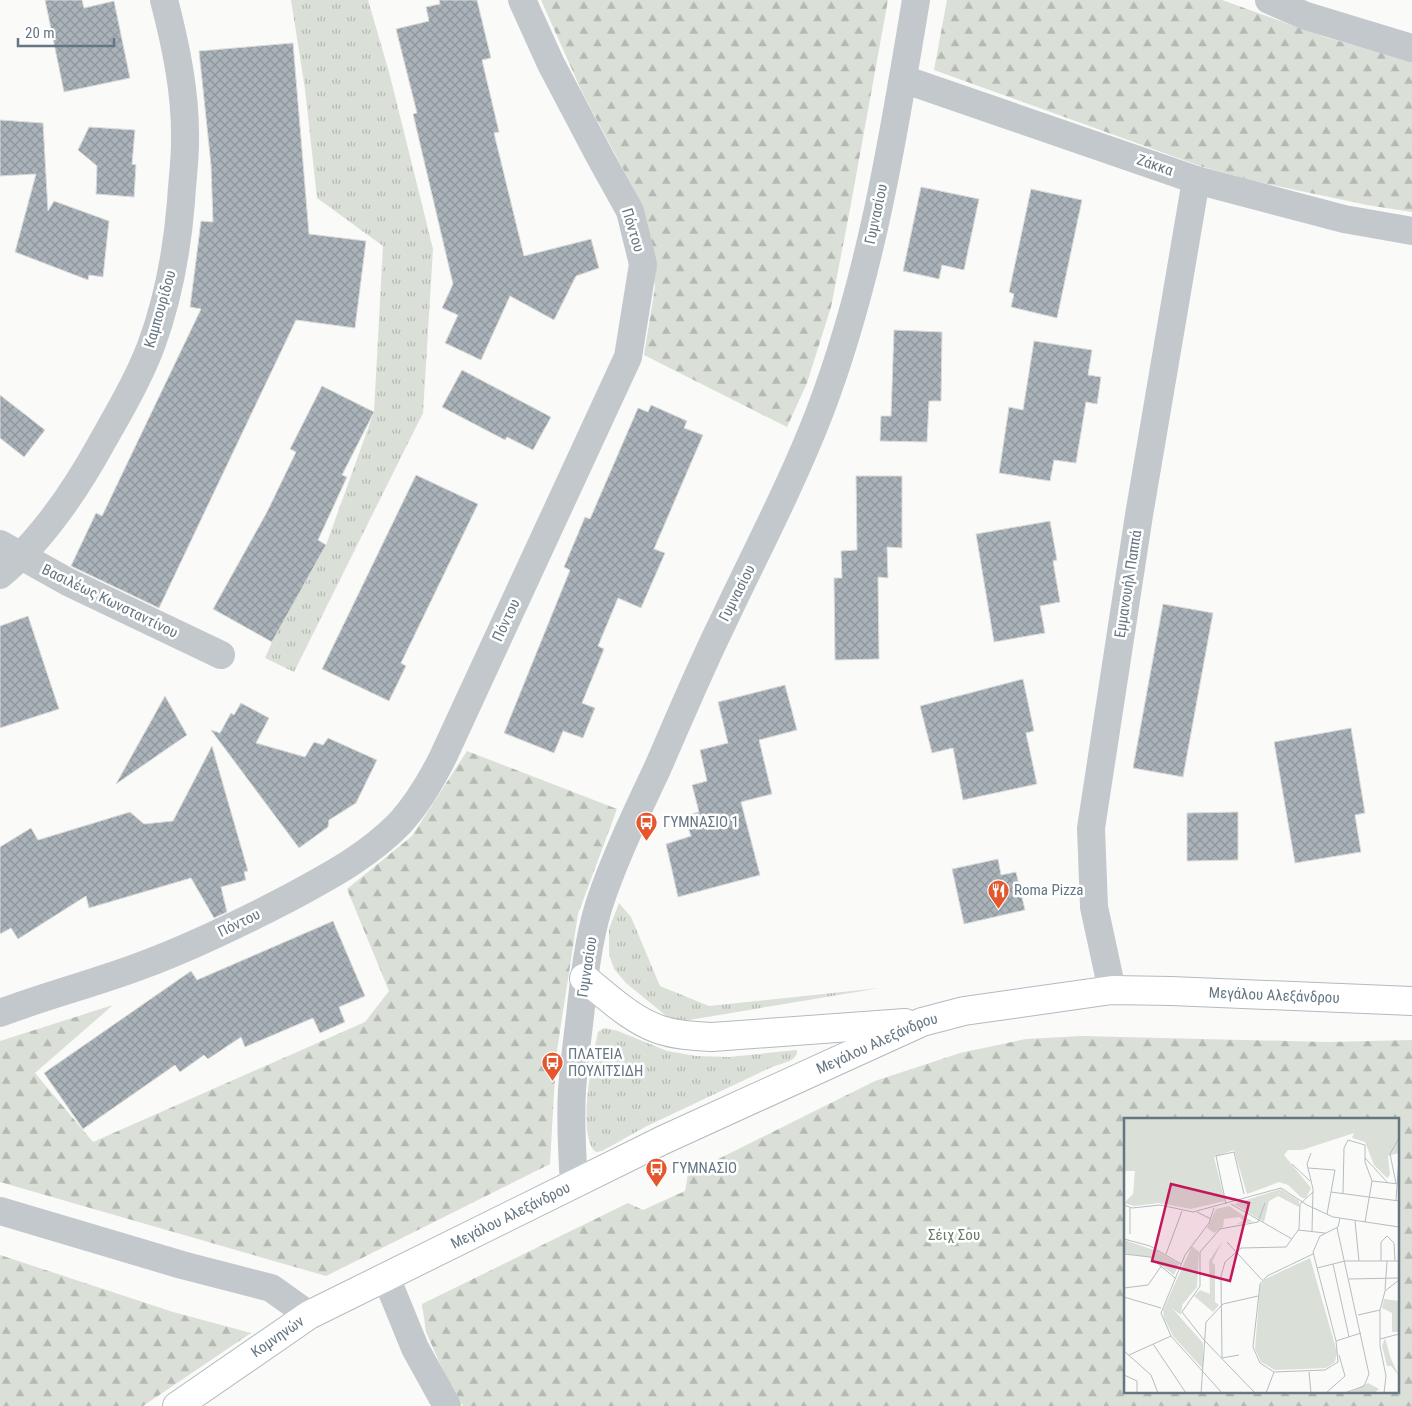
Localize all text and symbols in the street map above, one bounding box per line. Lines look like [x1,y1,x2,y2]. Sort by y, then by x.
scale bar [18,15,114,47]
text: 20 m [25,24,55,42]
street label: Ζάκκα [1134,150,1176,180]
street label: Γυμνασίου [861,182,891,246]
street label: Πόντου [618,206,648,254]
street label: Καμπουρίδου [140,268,180,350]
street label: Εμμανουήλ Παππά [1111,528,1145,639]
street label: Βασιλέως Κωνσταντίνου [39,560,181,642]
street label: Γυμνασίου [715,562,759,624]
street label: Πόντου [488,596,524,644]
bus stop icon: ΓΥΜΝΑΣΙΟ 1 [635,810,659,841]
place label: ΓΥΜΝΑΣΙΟ 1 [663,813,739,831]
restaurant icon: Roma Pizza [986,878,1010,909]
place label: Roma Pizza [1014,881,1084,899]
street label: Πόντου [215,905,263,941]
street label: Γυμνασίου [573,935,601,999]
street label: Μεγάλου Αλεξάνδρου [1208,984,1340,1007]
street label: Μεγάλου Αλεξάνδρου [813,1009,939,1078]
place label: ΠΛΑΤΕΙΑ ΠΟΥΛΙΤΣΙΔΗ [568,1045,643,1080]
bus stop icon: ΠΛΑΤΕΙΑ ΠΟΥΛΙΤΣΙΔΗ [540,1051,564,1082]
inset map [1124,1118,1400,1394]
bus stop icon: ΓΥΜΝΑΣΙΟ [644,1156,668,1187]
place label: ΓΥΜΝΑΣΙΟ [672,1159,737,1177]
street label: Μεγάλου Αλεξάνδρου [448,1178,573,1253]
park label: Σέιχ Σου [928,1226,980,1244]
street label: Κομνηνών [247,1312,308,1361]

